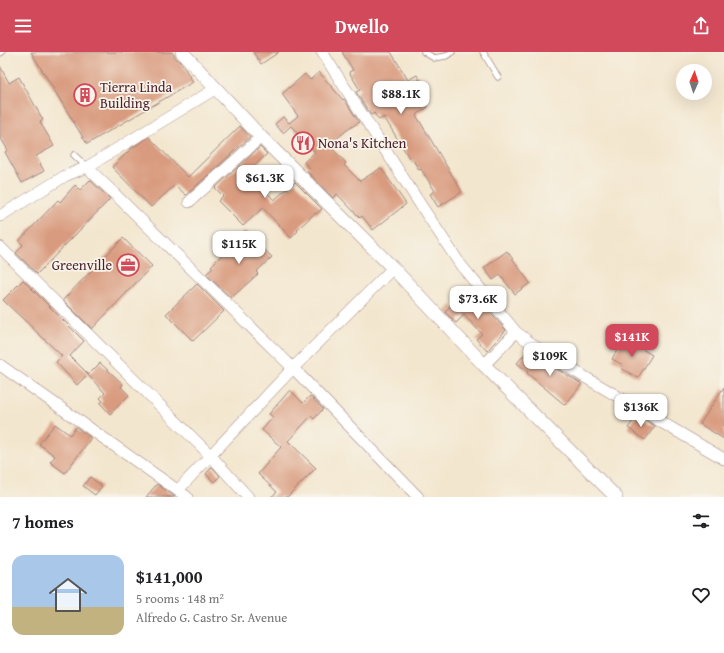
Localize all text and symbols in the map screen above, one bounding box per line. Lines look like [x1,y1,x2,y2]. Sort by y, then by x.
text: Dwello [335,13,389,40]
icon: menu [12,15,34,37]
icon: share [690,15,712,37]
north arrow [676,64,712,100]
map controls [676,64,712,100]
place label: Tierra Linda Building [100,77,173,113]
pin: $88.1K [368,81,434,115]
building icon: Tierra Linda Building [72,82,98,108]
text: $88.1K [382,84,420,103]
restaurant icon: Nona's Kitchen [290,130,316,156]
place label: Nona's Kitchen [318,133,407,153]
pin: $61.3K [232,165,298,199]
text: $61.3K [246,168,284,187]
pin: $115K [211,231,267,265]
text: $115K [221,234,257,253]
office icon: Greenville [115,252,141,278]
place label: Greenville [52,255,112,275]
pin: $73.6K [445,286,511,320]
text: $73.6K [459,289,497,308]
pin: $141K [604,324,660,358]
text: $141K [614,327,650,346]
pin: $109K [522,343,578,377]
text: $109K [532,346,568,365]
pin: $136K [613,394,669,428]
text: $136K [623,397,659,416]
text: 7 homes [12,509,74,534]
icon: filters [690,510,712,532]
text: $141,000 [136,564,202,589]
icon: home [44,571,92,619]
icon: heart [690,584,712,606]
text: 5 rooms · 148 m² [136,589,224,608]
text: Alfredo G. Castro Sr. Avenue [136,608,287,627]

